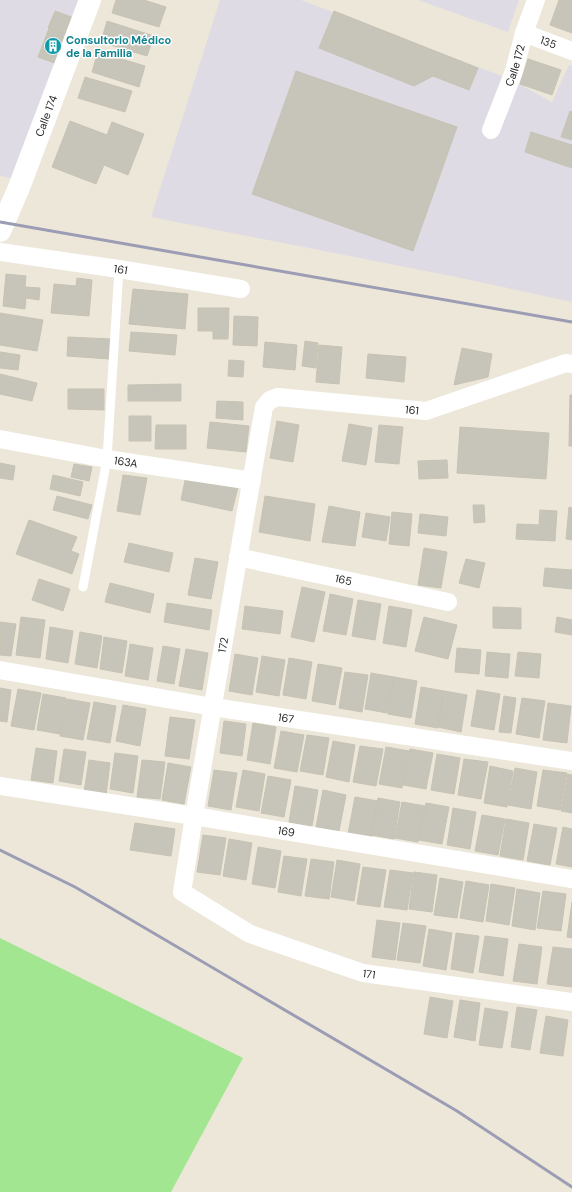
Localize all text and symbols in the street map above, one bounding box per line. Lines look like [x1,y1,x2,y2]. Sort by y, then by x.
place label: Consultorio Médico de la Familia [66,33,172,60]
street label: 135 [538,33,559,52]
building icon: Consultorio Médico de la Familia [43,36,63,56]
street label: Calle 172 [502,43,528,88]
street label: Calle 174 [32,93,60,139]
street label: 161 [113,261,129,277]
street label: 161 [404,402,420,418]
street label: 163A [113,453,139,471]
street label: 165 [334,571,354,588]
street label: 172 [215,636,231,654]
street label: 167 [277,710,295,726]
street label: 169 [277,823,296,840]
street label: 171 [362,966,376,982]

